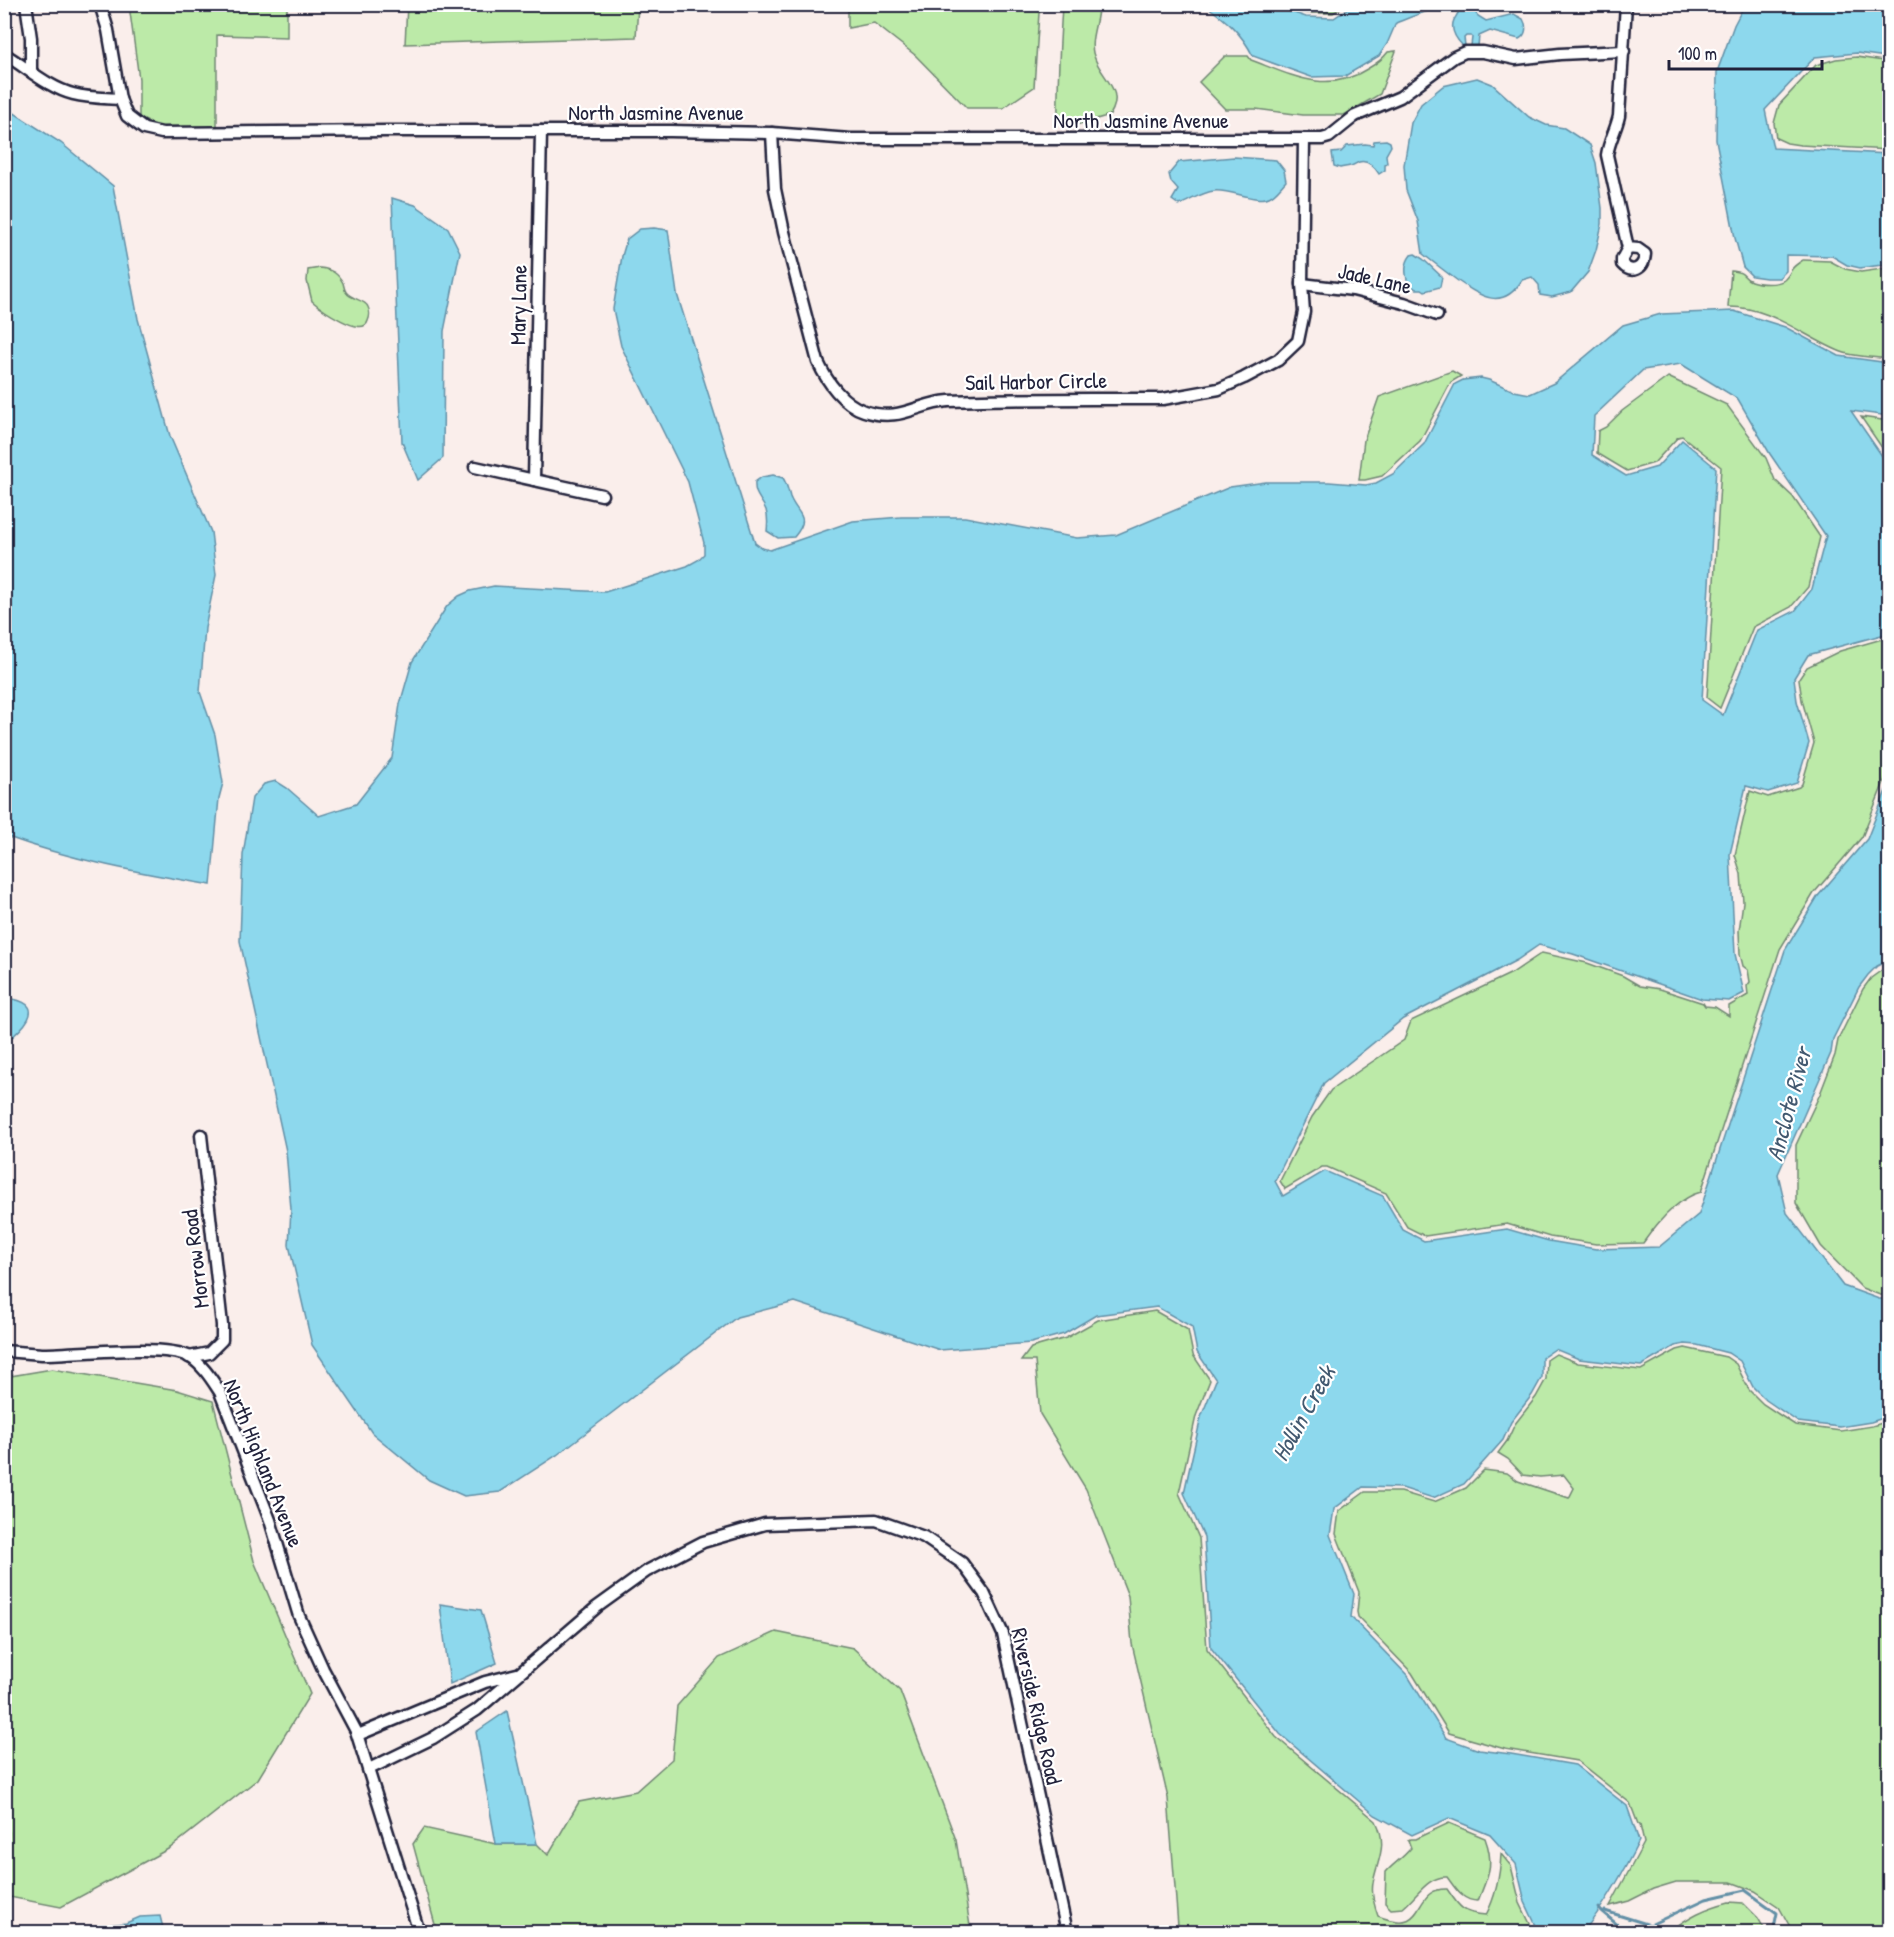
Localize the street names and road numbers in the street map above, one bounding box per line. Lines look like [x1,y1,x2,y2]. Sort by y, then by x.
street label: North Jasmine Avenue [568,97,744,127]
street label: North Jasmine Avenue [1053,105,1229,135]
street label: Jade Lane [1335,255,1415,301]
street label: Mary Lane [502,264,534,345]
street label: Sail Harbor Circle [965,365,1107,397]
street label: Morrow Road [174,1208,216,1310]
street label: North Highland Avenue [217,1374,312,1552]
street label: Riverside Ridge Road [1004,1625,1070,1788]

